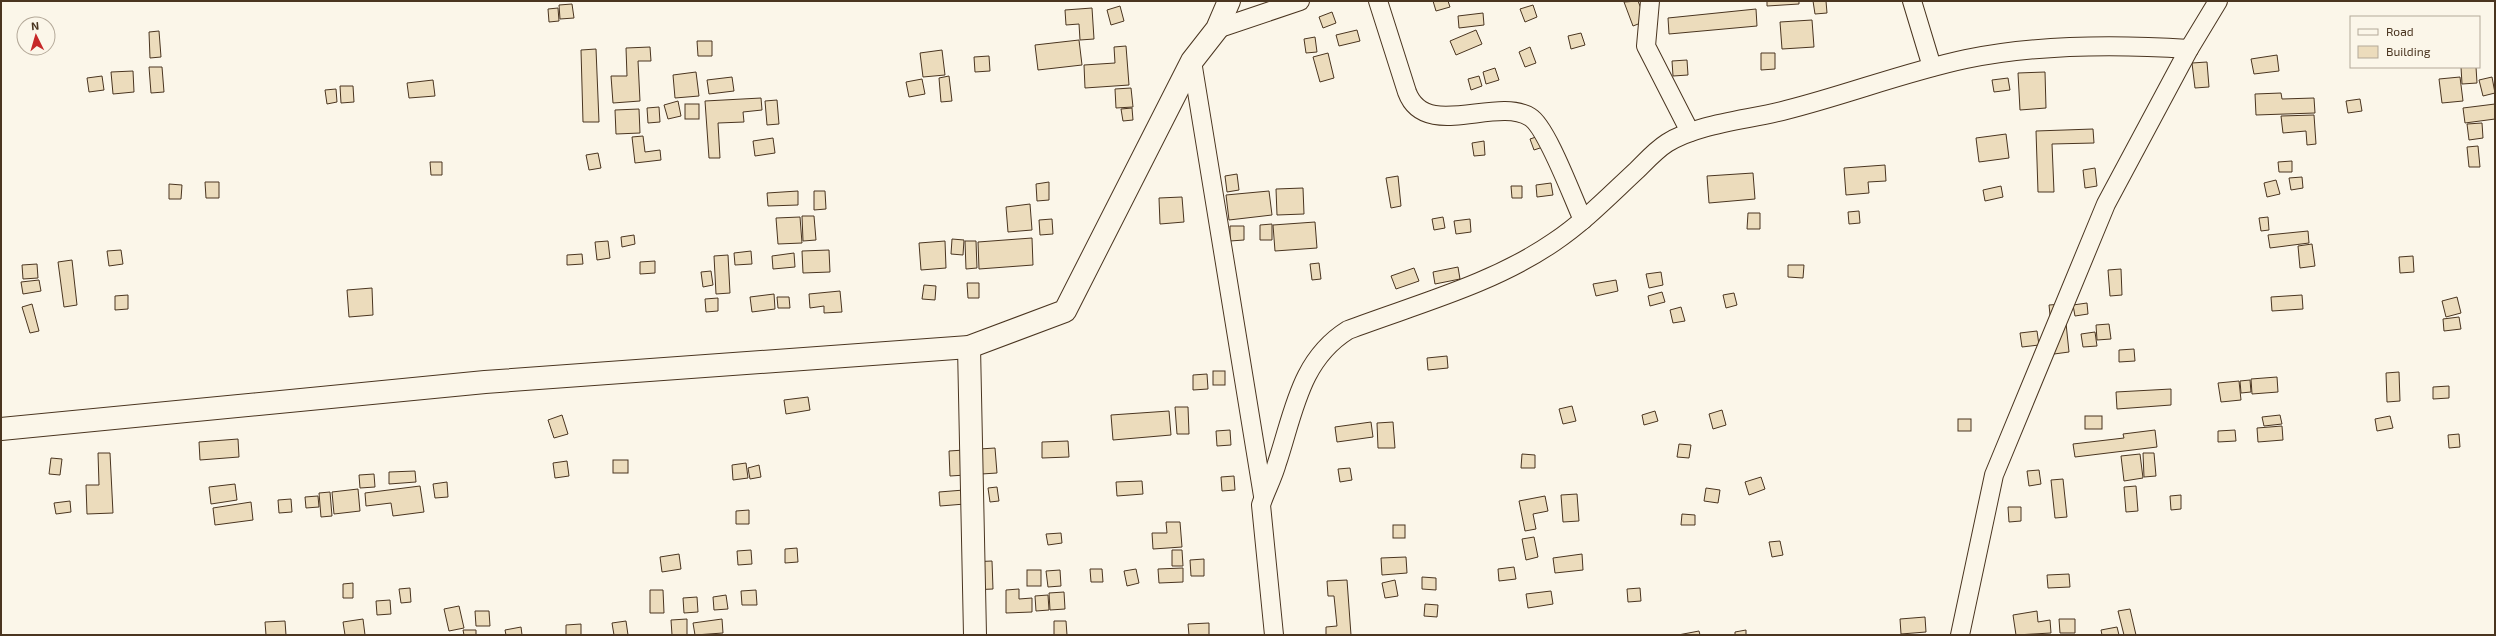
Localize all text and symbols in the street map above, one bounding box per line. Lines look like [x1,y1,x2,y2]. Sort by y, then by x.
north arrow [16,16,56,56]
legend [2350,16,2480,68]
text: N [31,19,40,32]
text: Road [2386,24,2414,38]
text: Building [2386,44,2431,58]

